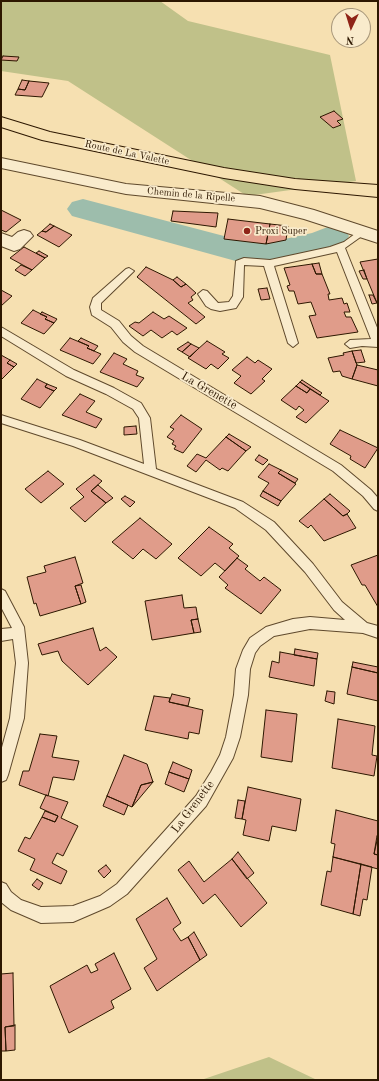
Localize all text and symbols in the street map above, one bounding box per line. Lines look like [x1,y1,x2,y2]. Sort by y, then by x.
north arrow [331,8,371,48]
text: N [346,34,355,45]
street label: Route de La Valette [84,138,170,168]
street label: Chemin de la Ripelle [147,185,235,205]
place label: Proxi Super [255,225,307,237]
marker: Proxi Super [242,226,252,236]
street label: La Grenette [178,369,240,413]
street label: La Grenette [168,778,218,836]

